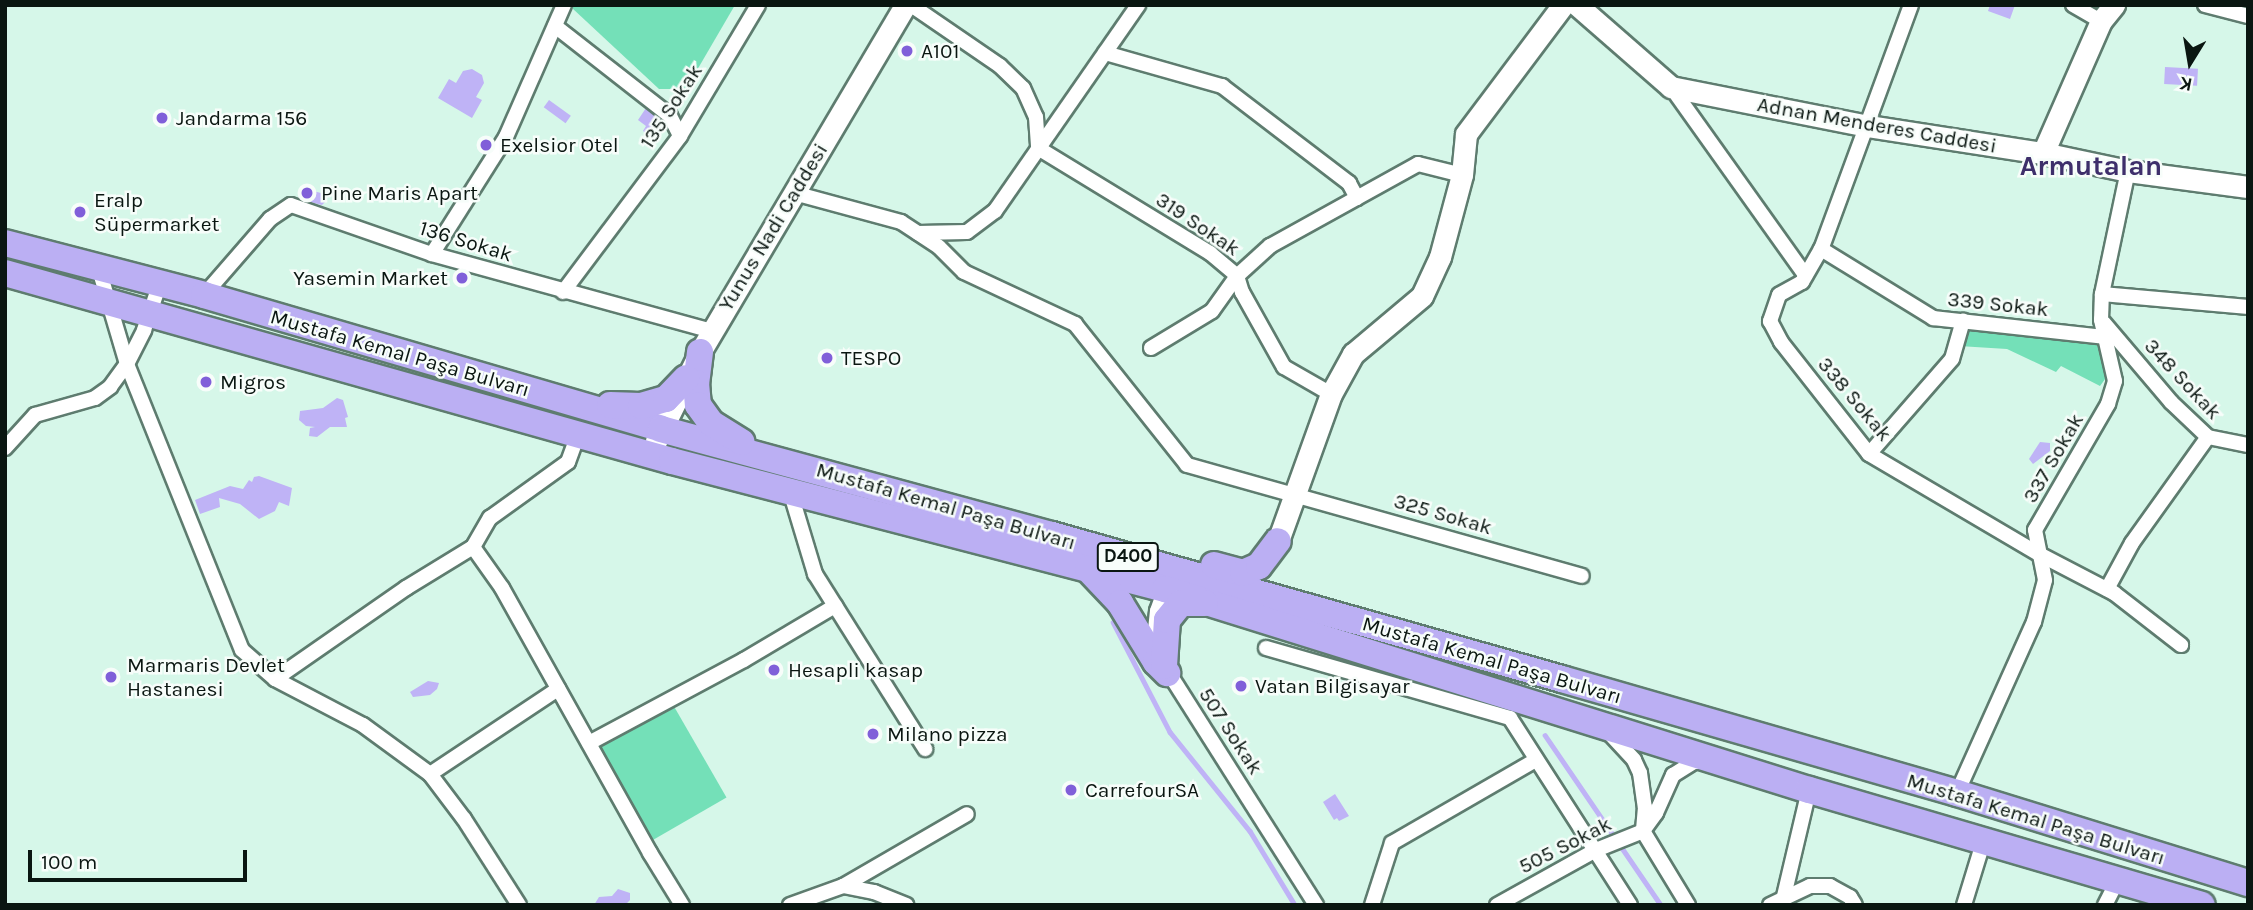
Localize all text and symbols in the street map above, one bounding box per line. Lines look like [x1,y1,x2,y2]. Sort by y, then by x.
north arrow [2155,28,2225,98]
place label: A101 [921,38,959,64]
marker: A101 [899,43,915,59]
street label: 135 Sokak [634,59,708,153]
text: K [2178,72,2194,96]
street label: Adnan Menderes Caddesi [1755,92,1999,158]
place label: Jandarma 156 [176,105,307,131]
marker: Jandarma 156 [154,110,170,126]
place label: Exelsior Otel [500,132,619,158]
marker: Exelsior Otel [478,137,494,153]
street label: Yunus Nadi Caddesi [713,139,833,315]
district label: Armutalan [2020,149,2162,183]
place label: Pine Maris Apart [321,180,478,206]
marker: Pine Maris Apart [299,185,315,201]
place label: Eralp Süpermarket [94,187,219,237]
street label: 319 Sokak [1151,187,1245,261]
marker: Eralp Süpermarket [72,204,88,220]
street label: 136 Sokak [417,215,515,267]
place label: Yasemin Market [293,265,448,291]
marker: Yasemin Market [454,270,470,286]
street label: 339 Sokak [1946,286,2050,322]
street label: Mustafa Kemal Paşa Bulvarı [267,304,533,402]
street label: 348 Sokak [2139,333,2227,425]
place label: TESPO [841,345,901,371]
marker: TESPO [819,350,835,366]
street label: 338 Sokak [1813,352,1897,446]
place label: Migros [220,369,286,395]
marker: Migros [198,374,214,390]
street label: 337 Sokak [2017,409,2089,507]
street label: Mustafa Kemal Paşa Bulvarı [813,457,1079,555]
street label: 325 Sokak [1391,488,1495,540]
road number: D400 [1096,542,1160,572]
street label: Mustafa Kemal Paşa Bulvarı [1359,611,1625,709]
place label: Marmaris Devlet Hastanesi [127,652,285,702]
place label: Hesapli kasap [788,657,923,683]
marker: Hesapli kasap [766,662,782,678]
marker: Marmaris Devlet Hastanesi [101,667,121,687]
place label: Vatan Bilgisayar [1255,673,1410,699]
marker: Vatan Bilgisayar [1233,678,1249,694]
street label: 507 Sokak [1194,683,1268,779]
place label: Milano pizza [887,721,1008,747]
marker: Milano pizza [865,726,881,742]
street label: Mustafa Kemal Paşa Bulvarı [1904,768,2168,870]
place label: CarrefourSA [1085,777,1199,803]
marker: CarrefourSA [1063,782,1079,798]
street label: 505 Sokak [1514,811,1616,879]
scale bar [32,836,250,880]
text: 100 m [41,850,98,874]

